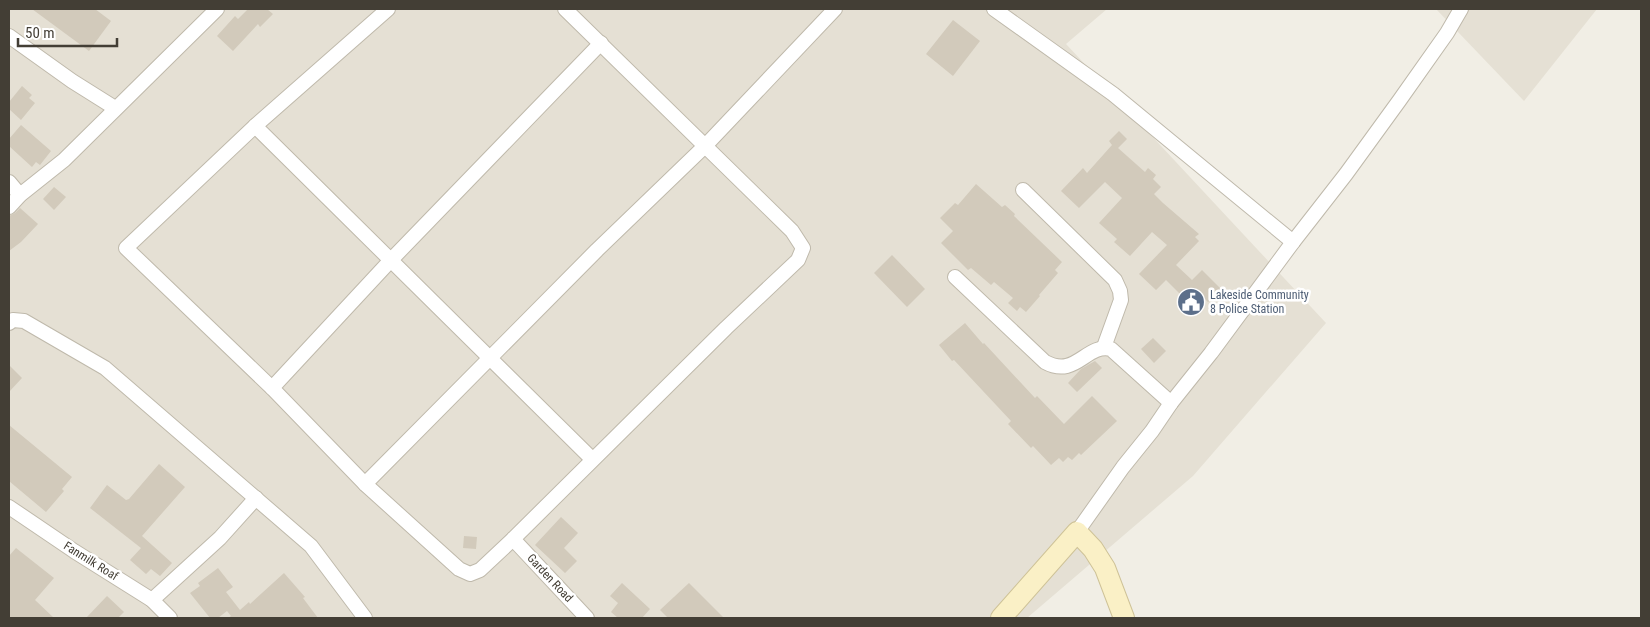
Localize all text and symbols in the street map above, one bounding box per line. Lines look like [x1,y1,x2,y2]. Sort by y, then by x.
scale bar [18,15,116,47]
text: 50 m [25,24,55,42]
public building icon: Lakeside Community 8 Police Station [1176,287,1206,317]
place label: Lakeside Community 8 Police Station [1210,288,1309,316]
street label: Fanmilk Roaf [61,539,121,583]
street label: Garden Road [524,551,576,605]

